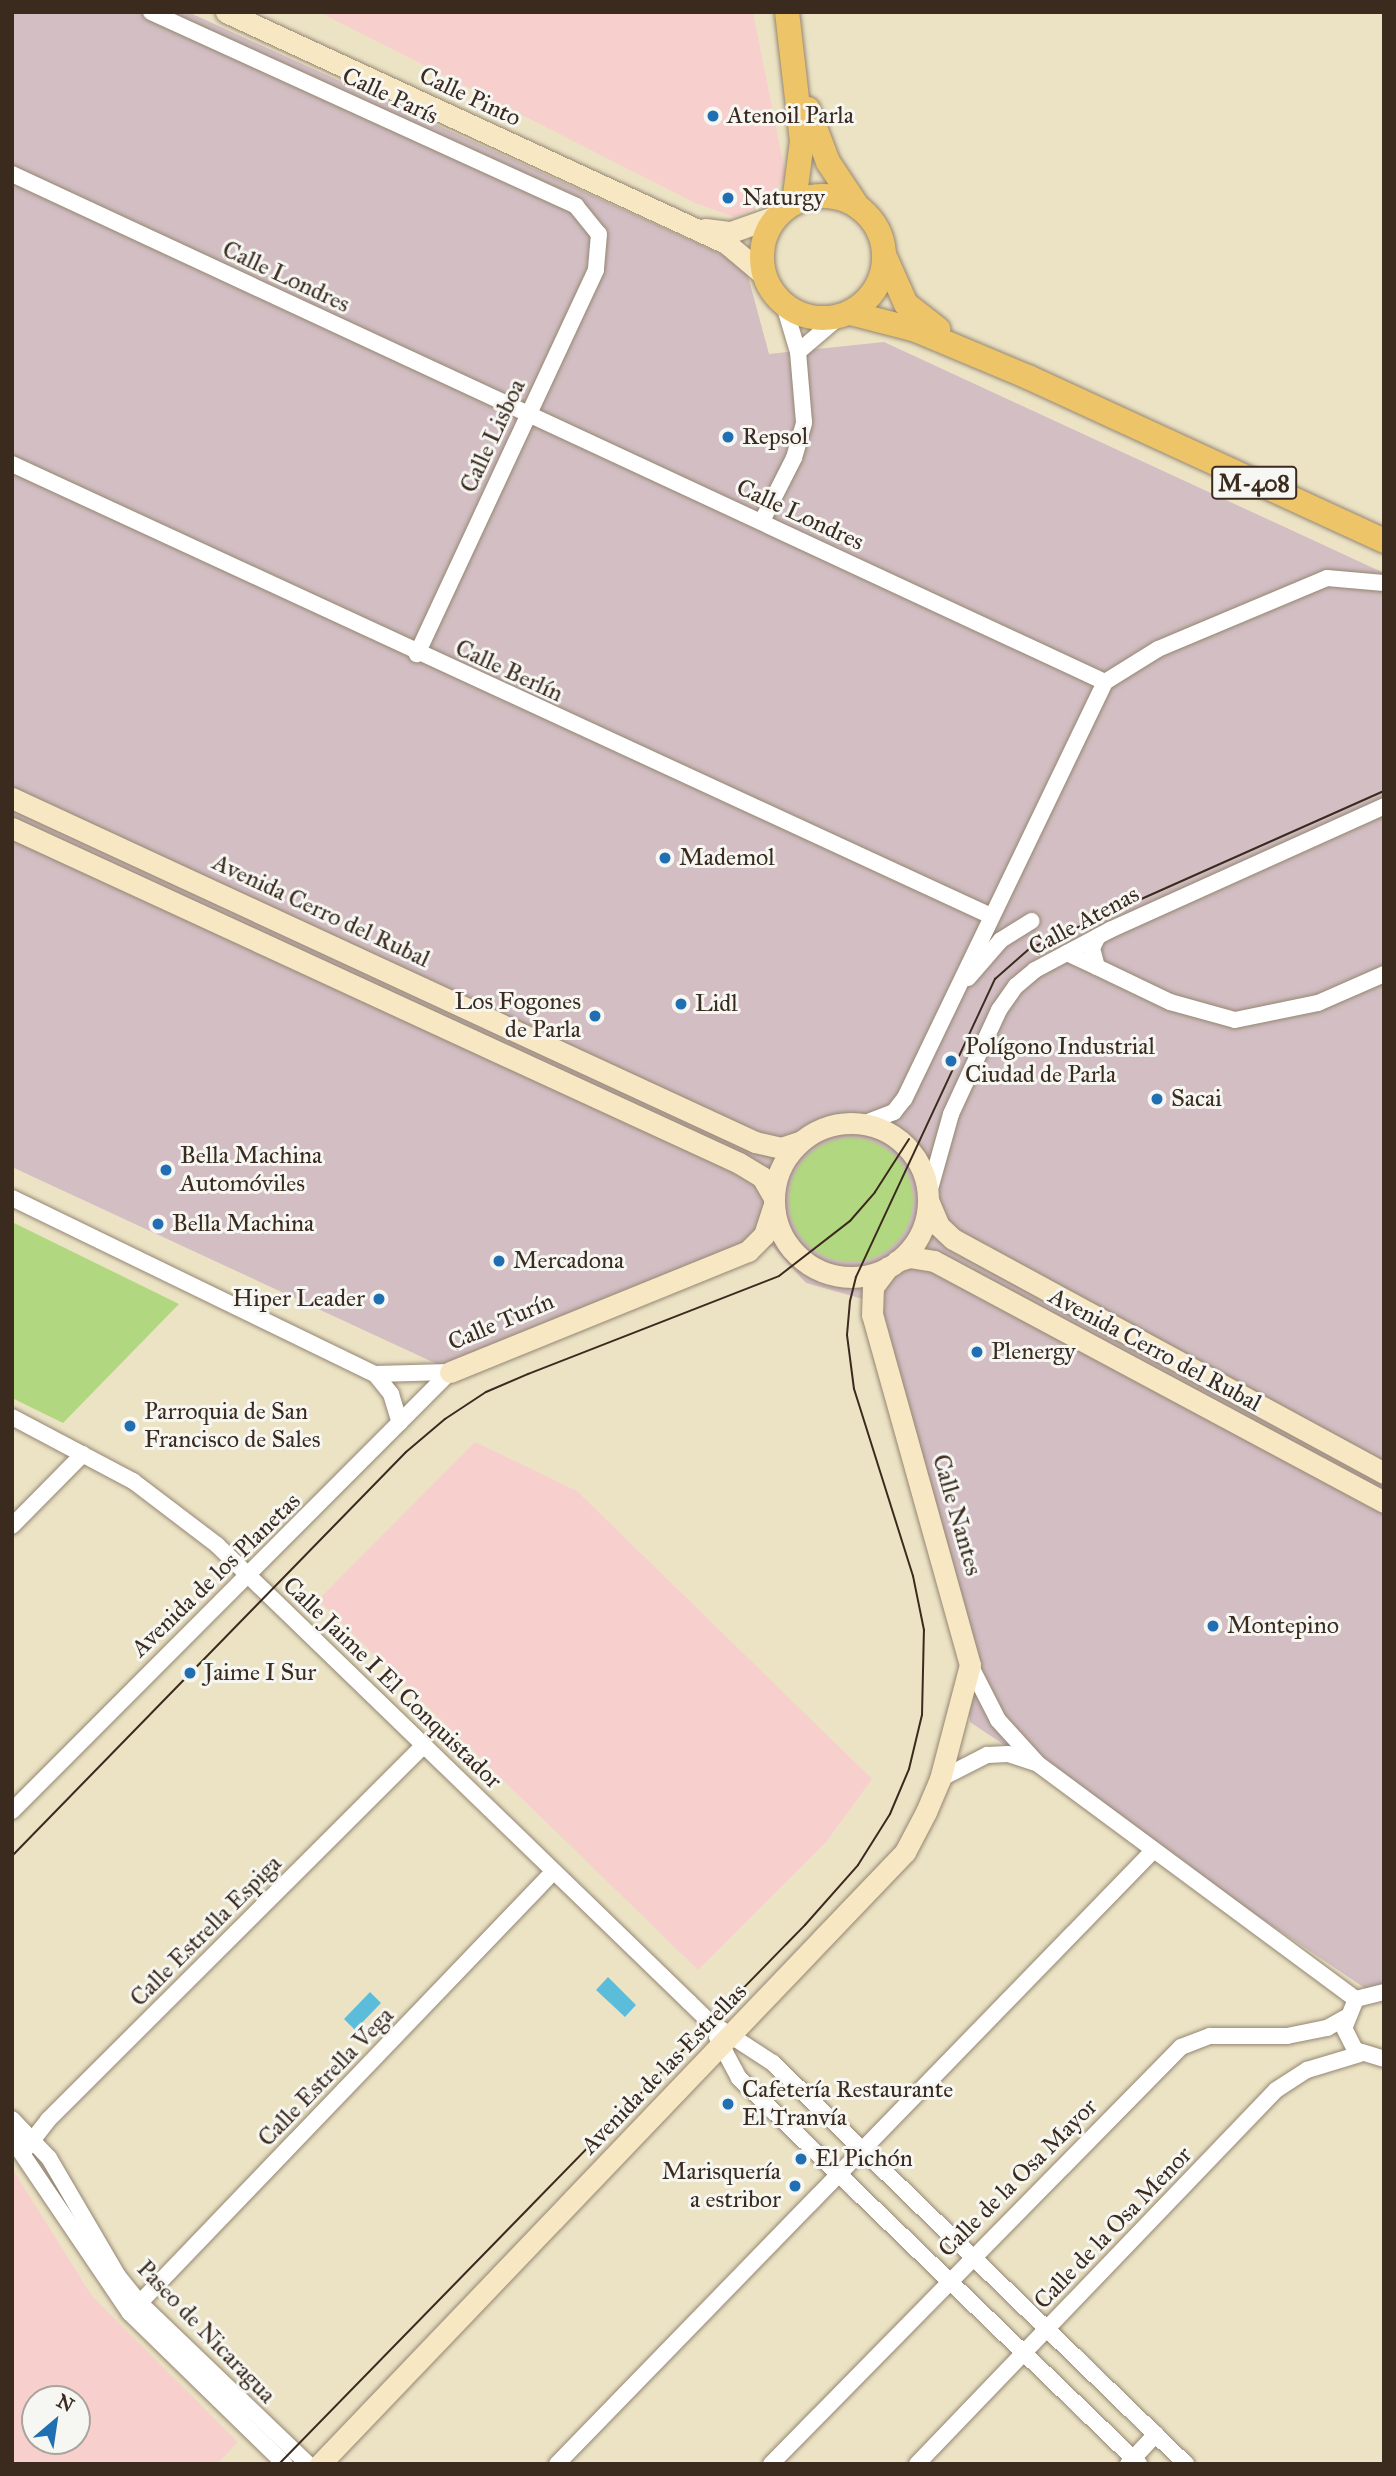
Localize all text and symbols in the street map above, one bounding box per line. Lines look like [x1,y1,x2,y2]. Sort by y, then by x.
street label: Calle París [338,61,442,131]
street label: Calle Pinto [415,61,525,133]
place label: Atenoil Parla [727,102,854,130]
marker: Atenoil Parla [705,108,721,124]
place label: Naturgy [742,184,825,212]
marker: Naturgy [720,190,736,206]
street label: Calle Londres [218,235,354,319]
street label: Calle Lisboa [454,375,532,497]
place label: Repsol [742,423,808,451]
marker: Repsol [720,429,736,445]
road number: M-408 [1210,463,1298,503]
street label: Calle Londres [732,473,868,557]
street label: Calle Berlín [451,634,567,708]
place label: Mademol [679,844,775,872]
street label: Avenida Cerro del Rubal [208,848,434,974]
marker: Mademol [657,850,673,866]
street label: Calle Atenas [1024,880,1144,962]
place label: Los Fogones de Parla [454,988,581,1044]
place label: Lidl [695,990,738,1018]
marker: Lidl [673,996,689,1012]
marker: Los Fogones de Parla [587,1008,603,1024]
place label: Polígono Industrial Ciudad de Parla [965,1033,1155,1089]
marker: Polígono Industrial Ciudad de Parla [943,1053,959,1069]
place label: Sacai [1171,1085,1222,1113]
marker: Sacai [1149,1091,1165,1107]
place label: Bella Machina Automóviles [180,1142,322,1198]
marker: Bella Machina Automóviles [158,1162,174,1178]
place label: Bella Machina [172,1210,314,1238]
marker: Bella Machina [150,1216,166,1232]
place label: Mercadona [513,1247,624,1275]
marker: Mercadona [491,1253,507,1269]
street label: Avenida Cerro del Rubal [1044,1282,1266,1418]
place label: Hiper Leader [233,1285,365,1313]
street label: Calle Turín [444,1287,558,1357]
marker: Hiper Leader [371,1291,387,1307]
place label: Plenergy [991,1338,1076,1366]
marker: Plenergy [969,1344,985,1360]
place label: Parroquia de San Francisco de Sales [144,1398,321,1454]
marker: Parroquia de San Francisco de Sales [122,1418,138,1434]
street label: Calle Nantes [926,1451,988,1579]
street label: Avenida de los Planetas [126,1487,306,1663]
street label: Calle Jaime I El Conquistador [277,1571,507,1795]
place label: Montepino [1227,1612,1339,1640]
marker: Montepino [1205,1618,1221,1634]
place label: Jaime I Sur [204,1659,316,1687]
marker: Jaime I Sur [182,1665,198,1681]
street label: Calle Estrella Espiga [124,1849,288,2013]
street label: Avenida de las Estrellas [575,1978,753,2160]
street label: Calle Estrella Vega [252,2001,400,2153]
place label: Cafetería Restaurante El Tranvía [742,2076,953,2132]
street label: Calle de la Osa Mayor [933,2093,1103,2263]
marker: Cafetería Restaurante El Tranvía [720,2096,736,2112]
street label: Calle de la Osa Menor [1028,2141,1198,2315]
place label: El Pichón [815,2145,913,2173]
marker: El Pichón [793,2151,809,2167]
place label: Marisquería a estribor [662,2158,781,2214]
marker: Marisquería a estribor [787,2178,803,2194]
street label: Paseo de Nicaragua [131,2255,281,2409]
north arrow [21,2385,91,2455]
text: N [53,2389,78,2417]

